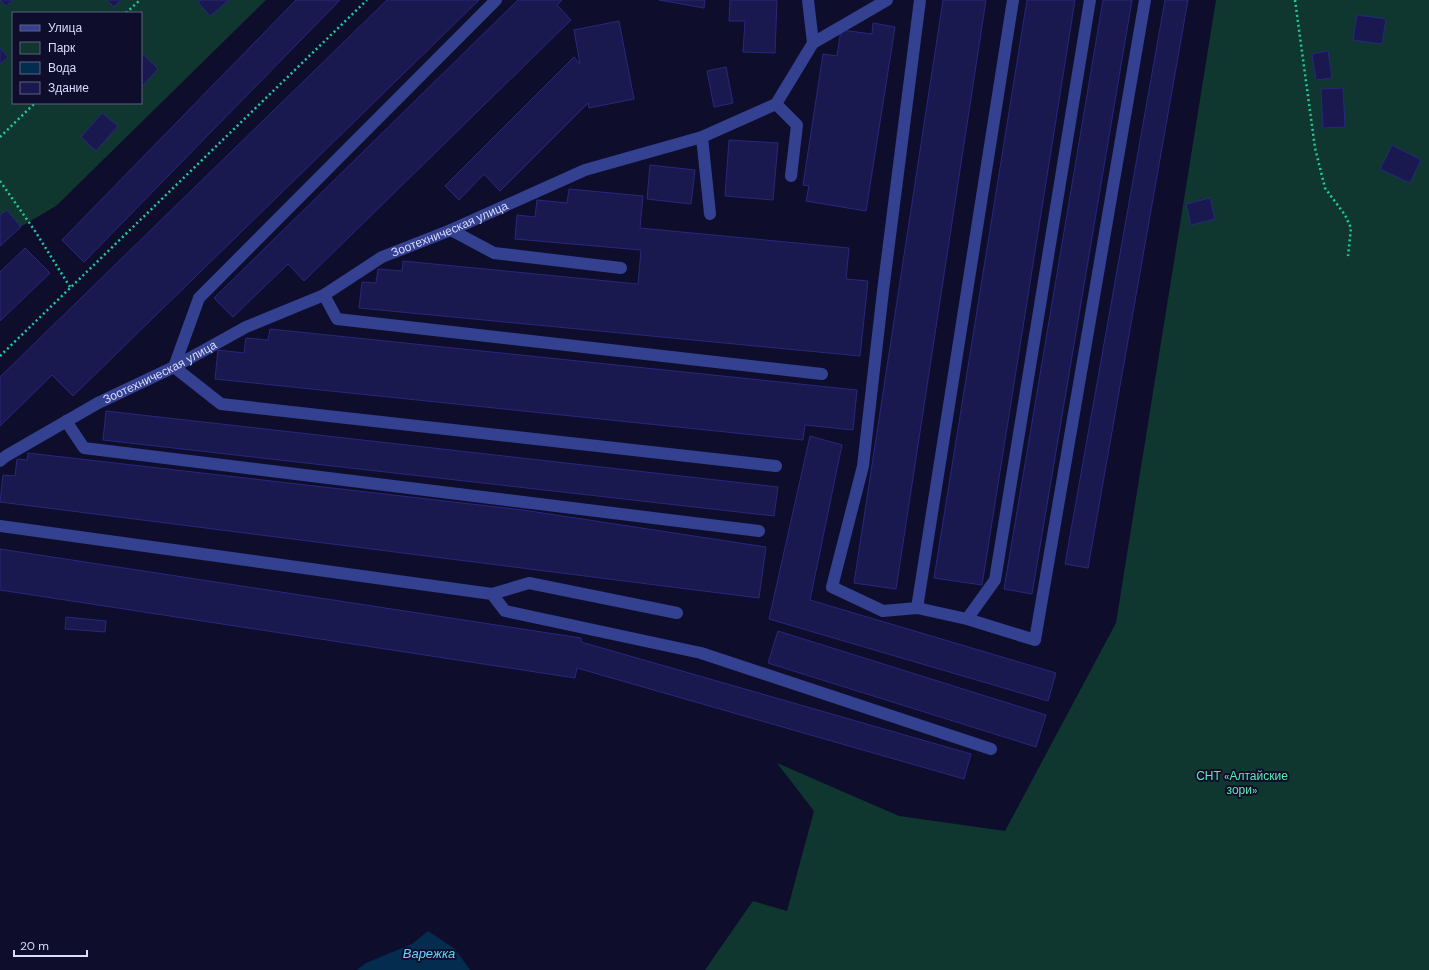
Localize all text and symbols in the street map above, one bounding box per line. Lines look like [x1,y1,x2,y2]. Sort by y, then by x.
legend [12,12,142,104]
text: Улица [48,20,82,36]
text: Парк [48,40,76,56]
text: Вода [48,60,76,76]
text: Здание [48,80,89,96]
street label: Зоотехническая улица [389,197,511,261]
street label: Зоотехническая улица [100,337,220,408]
park label: СНТ «Алтайские зори» [1196,768,1288,798]
scale bar [14,932,87,958]
text: 20 m [20,938,49,954]
water label: Варежка [403,945,455,962]

